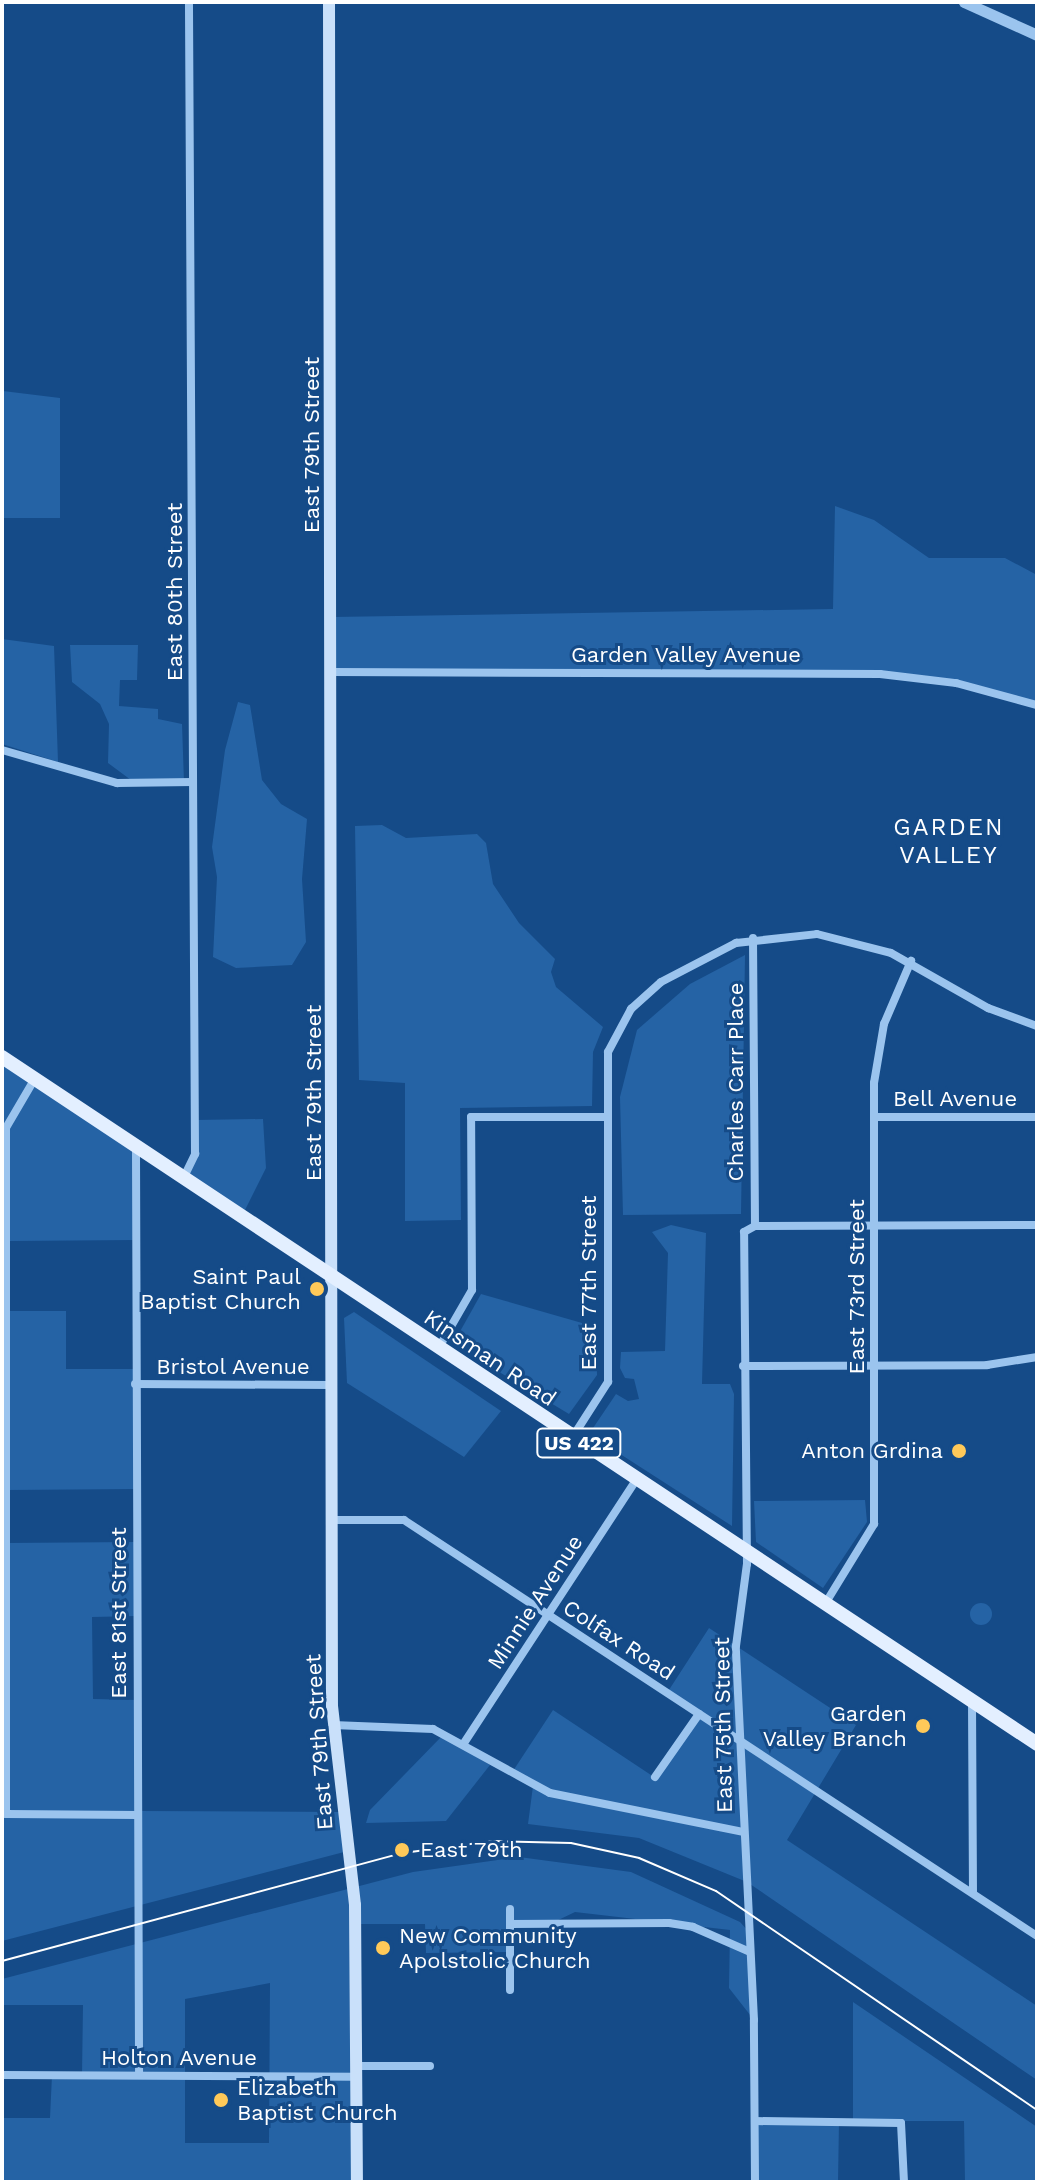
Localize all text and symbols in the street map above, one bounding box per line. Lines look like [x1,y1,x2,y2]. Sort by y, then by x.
street label: East 79th Street [299,356,325,534]
street label: East 80th Street [162,503,188,681]
street label: Garden Valley Avenue [570,642,802,668]
district label: GARDEN VALLEY [893,814,1005,870]
street label: Charles Carr Place [723,982,749,1182]
street label: East 79th Street [301,1004,327,1182]
street label: Bell Avenue [892,1086,1018,1112]
street label: East 77th Street [576,1195,602,1371]
street label: East 73rd Street [844,1199,870,1375]
place label: Saint Paul Baptist Church [140,1263,301,1314]
marker: Saint Paul Baptist Church [308,1280,326,1298]
street label: Kinsman Road [419,1304,561,1412]
street label: Bristol Avenue [155,1354,311,1380]
road number: US 422 [535,1427,623,1459]
place label: Anton Grdina [801,1438,943,1464]
marker: Anton Grdina [950,1442,968,1460]
street label: East 81st Street [106,1527,132,1699]
street label: Minnie Avenue [482,1530,588,1674]
street label: Colfax Road [558,1594,680,1686]
street label: East 75th Street [708,1637,738,1813]
street label: East 79th Street [300,1653,338,1831]
place label: Garden Valley Branch [762,1700,907,1752]
marker: Garden Valley Branch [914,1717,932,1735]
place label: East 79th [420,1837,524,1863]
marker: East 79th [391,1839,413,1861]
place label: New Community Apolstolic Church [399,1922,591,1974]
marker: New Community Apolstolic Church [374,1939,392,1957]
street label: Holton Avenue [101,2045,257,2071]
place label: Elizabeth Baptist Church [237,2074,398,2126]
marker: Elizabeth Baptist Church [212,2091,230,2109]

